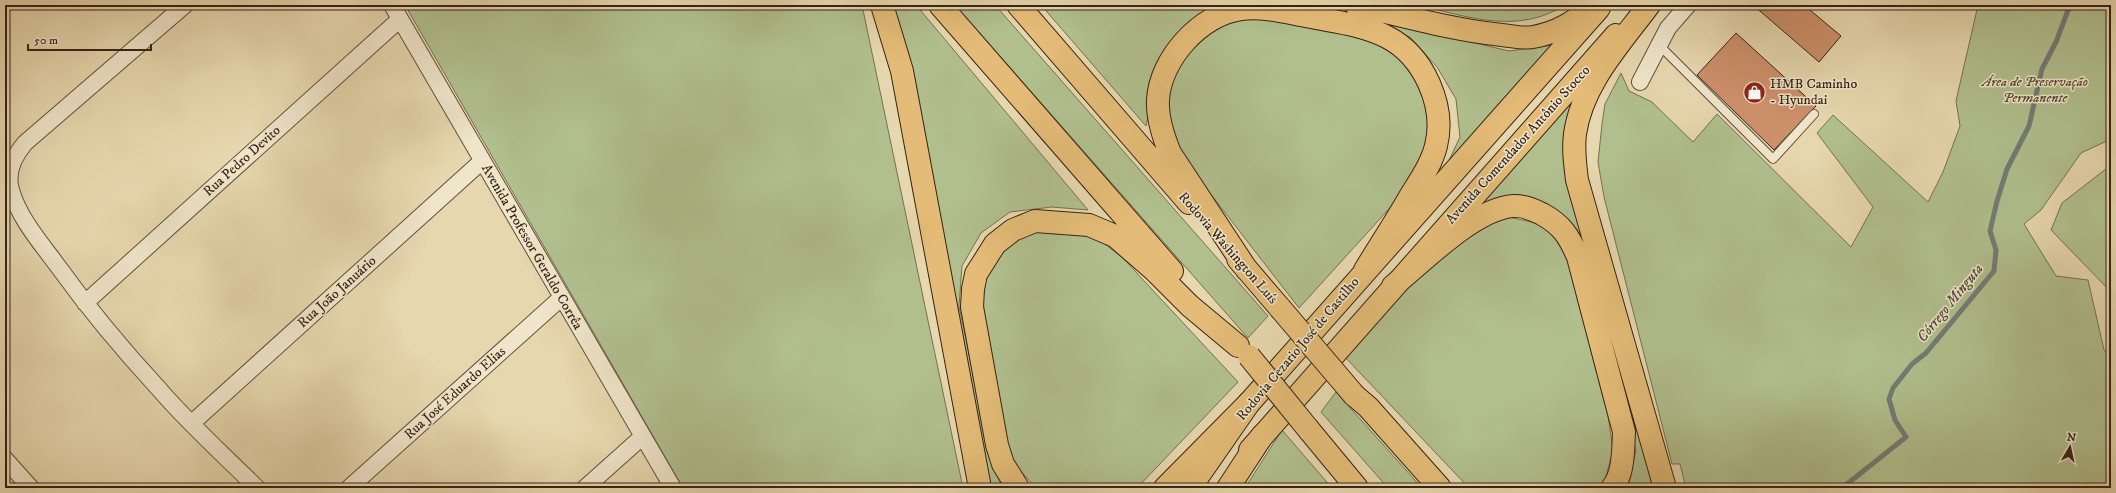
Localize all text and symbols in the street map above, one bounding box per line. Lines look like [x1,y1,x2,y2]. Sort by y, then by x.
scale bar [28,26,151,52]
text: 50 m [34,33,58,48]
street label: Avenida Comendador Antônio Stocco [1442,62,1594,228]
park label: Área de Preservação Permanente [1980,73,2088,107]
place label: HMB Caminho - Hyundai [1770,75,1857,109]
shop icon: HMB Caminho - Hyundai [1742,79,1768,105]
street label: Rua Pedro Devito [200,121,285,200]
street label: Avenida Professor Geraldo Corrêa [477,161,587,333]
street label: Rodovia Washington Luís [1174,188,1282,308]
street label: Rua João Januário [294,252,380,332]
water label: Córrego Minguta [1913,260,1987,346]
street label: Rodovia Cezario José de Castilho [1233,273,1364,425]
street label: Rua José Eduardo Elias [400,342,510,443]
north arrow [2050,427,2090,467]
text: N [2066,430,2077,446]

